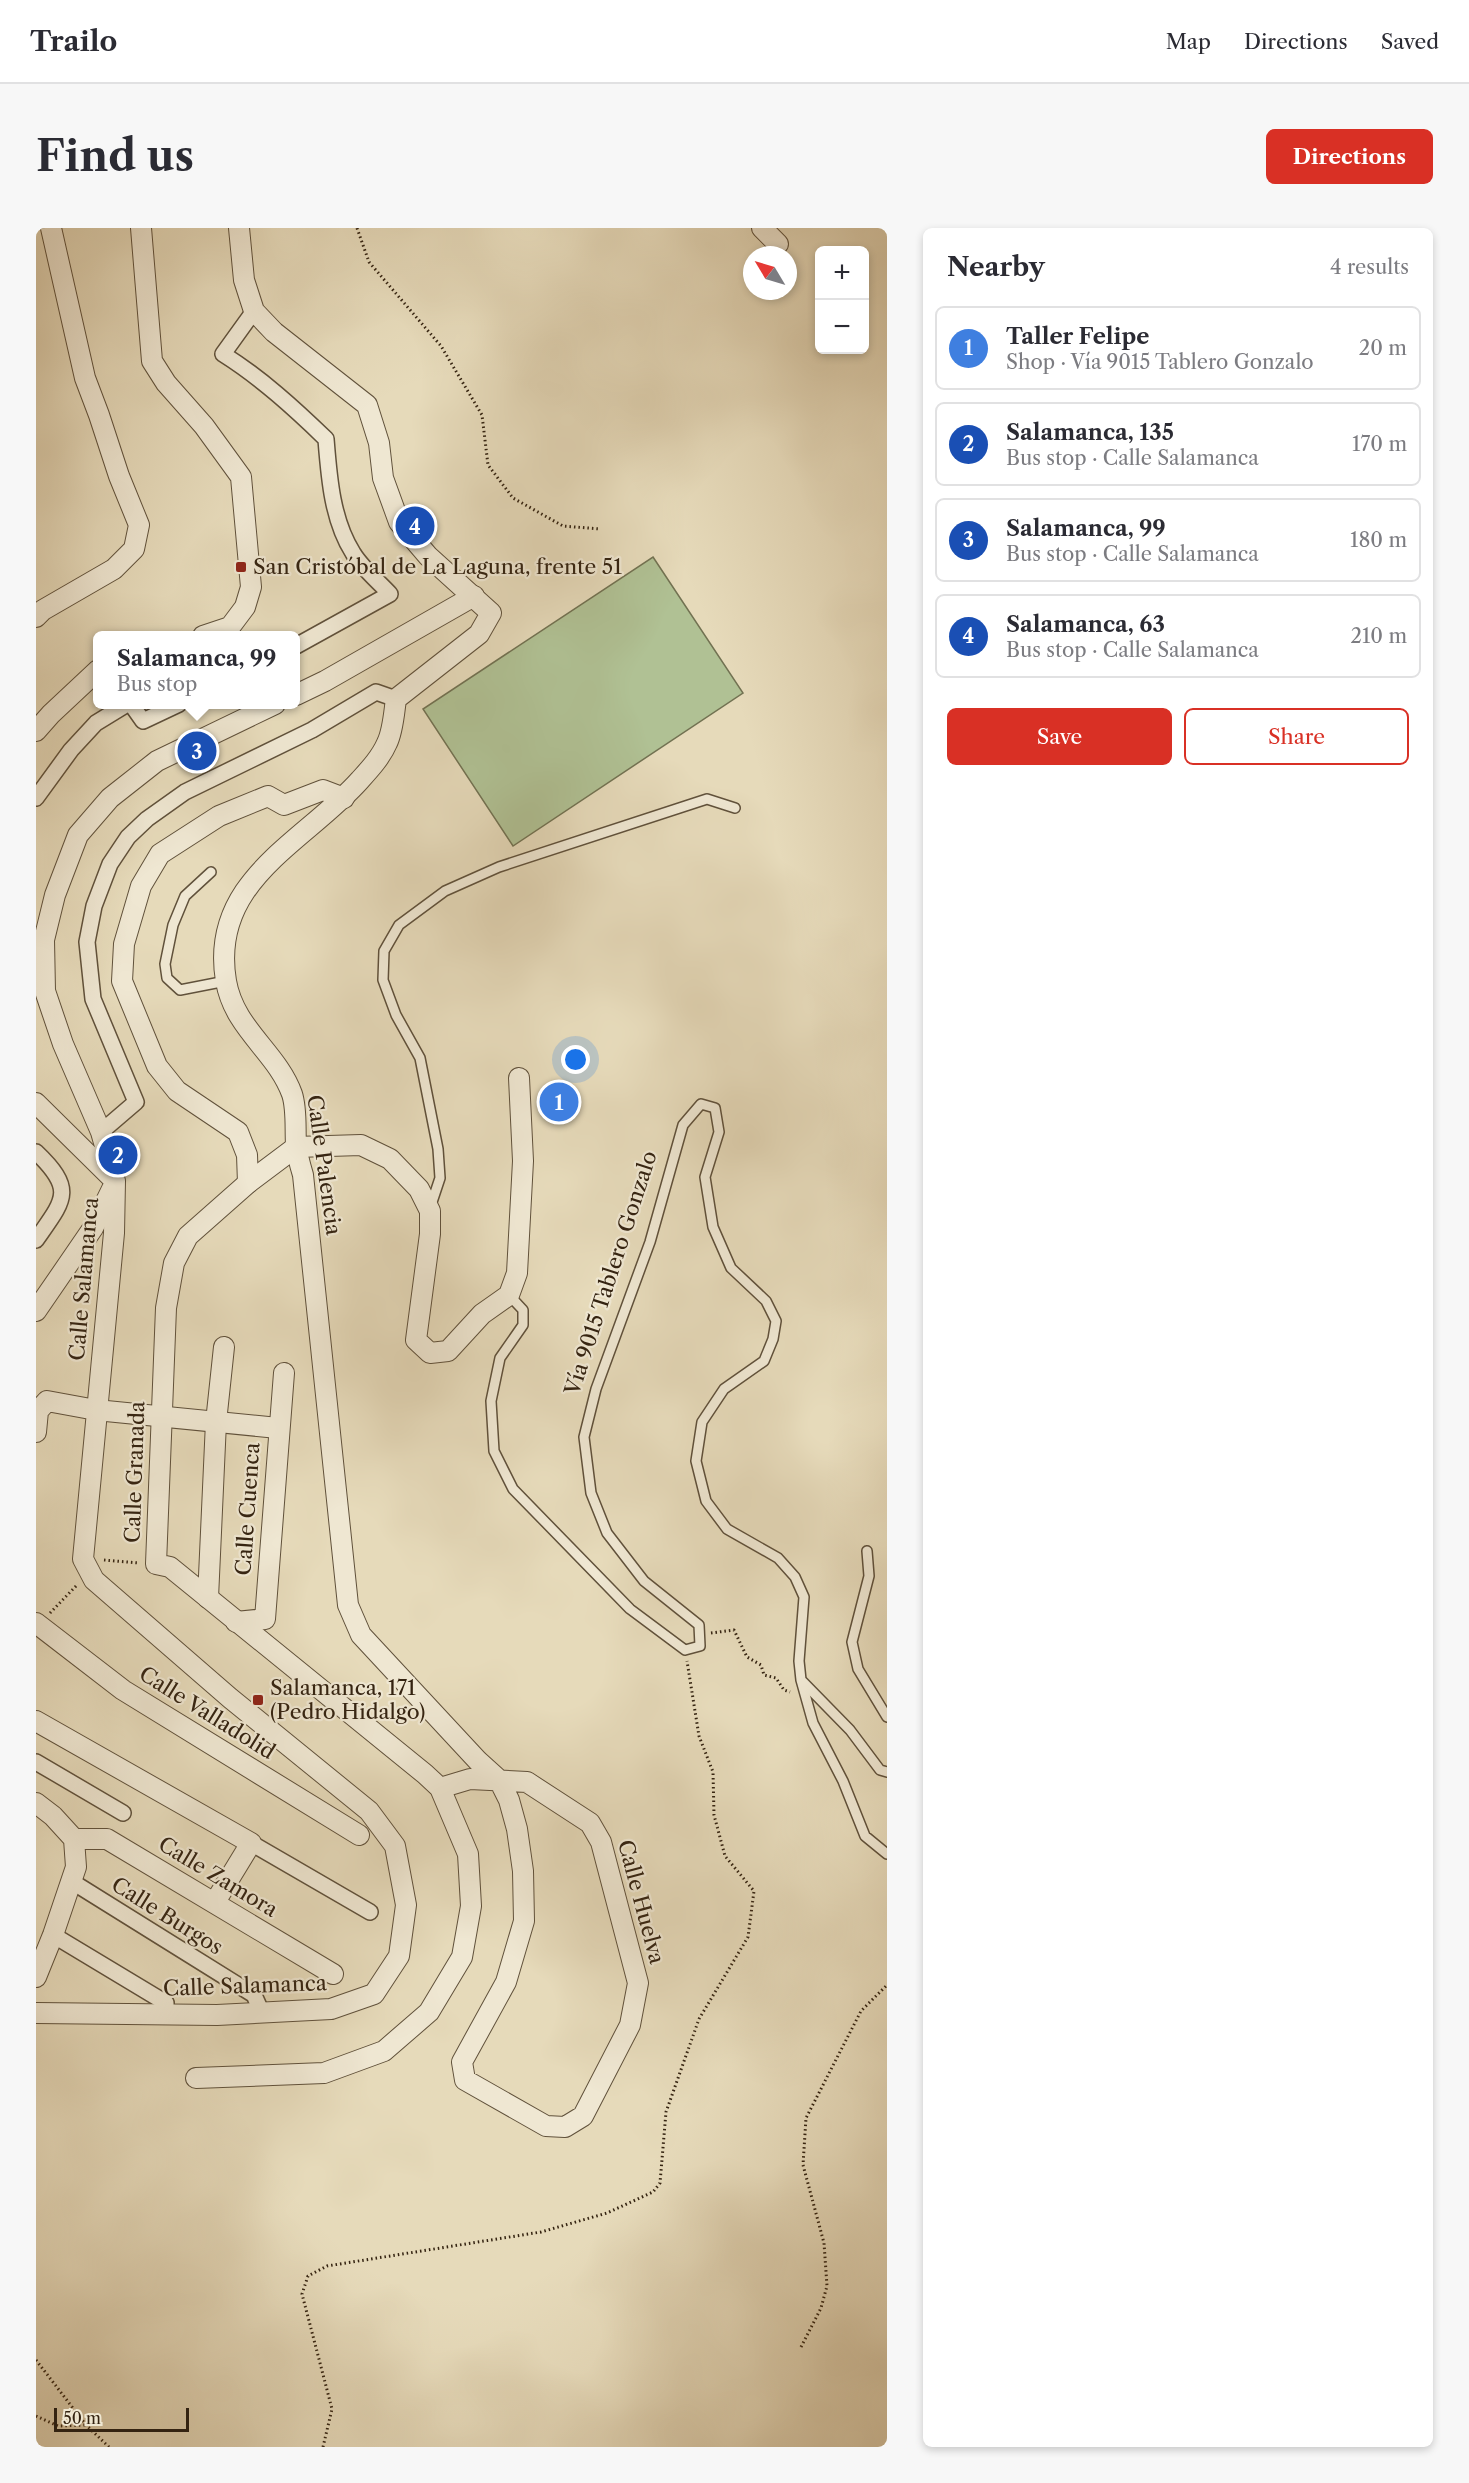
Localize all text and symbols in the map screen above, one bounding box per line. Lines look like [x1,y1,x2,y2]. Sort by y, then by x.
text: Trailo [30,24,117,58]
text: Map [1166,29,1211,54]
text: Directions [1244,29,1348,54]
text: Saved [1381,29,1439,54]
button: Directions [1266,129,1433,184]
text: Find us [36,130,194,182]
north arrow [743,246,797,300]
map controls [815,246,869,354]
button: + [815,246,869,300]
text: Nearby [947,251,1045,283]
text: 4 results [1330,255,1409,279]
button: − [815,300,869,354]
text: Taller Felipe [1006,323,1149,350]
text: 1 [964,336,973,360]
text: 20 m [1359,336,1407,360]
text: Shop · Vía 9015 Tablero Gonzalo [1006,350,1314,374]
text: Salamanca, 135 [1006,419,1174,446]
text: 2 [963,432,974,456]
text: 170 m [1352,432,1407,456]
text: Bus stop · Calle Salamanca [1006,446,1259,470]
pin: 4 [396,504,434,548]
text: Salamanca, 99 [1006,515,1166,542]
text: 3 [963,528,974,552]
text: 180 m [1350,528,1407,552]
text: Bus stop · Calle Salamanca [1006,542,1259,566]
place label: San Cristóbal de La Laguna, frente 51 [253,554,622,579]
marker: San Cristóbal de La Laguna, frente 51 [234,560,248,574]
text: Salamanca, 63 [1006,611,1165,638]
text: 4 [963,624,974,648]
text: 210 m [1350,624,1407,648]
popup [93,631,300,709]
text: Bus stop · Calle Salamanca [1006,638,1259,662]
text: Salamanca, 99 [117,645,276,672]
text: Bus stop [117,672,197,696]
button: Save [947,708,1172,765]
button: Share [1184,708,1409,765]
pin: 3 [178,728,216,774]
your location [561,1045,590,1074]
pin: 1 [540,1080,578,1124]
street label: Calle Palencia [302,1093,347,1238]
pin: 2 [98,1132,137,1178]
street label: Vía 9015 Tablero Gonzalo [559,1148,662,1399]
street label: Calle Salamanca [64,1195,103,1362]
street label: Calle Granada [120,1400,150,1543]
street label: Calle Cuenca [230,1441,265,1576]
street label: Calle Valladolid [135,1661,280,1764]
place label: Salamanca, 171 (Pedro Hidalgo) [270,1675,425,1724]
marker: Salamanca, 171 (Pedro Hidalgo) [251,1693,265,1707]
street label: Calle Zamora [154,1831,283,1922]
street label: Calle Huelva [613,1837,670,1967]
street label: Calle Burgos [107,1871,228,1960]
street label: Calle Salamanca [163,1970,328,2001]
scale bar [54,2405,189,2432]
text: 50 m [63,2408,101,2428]

